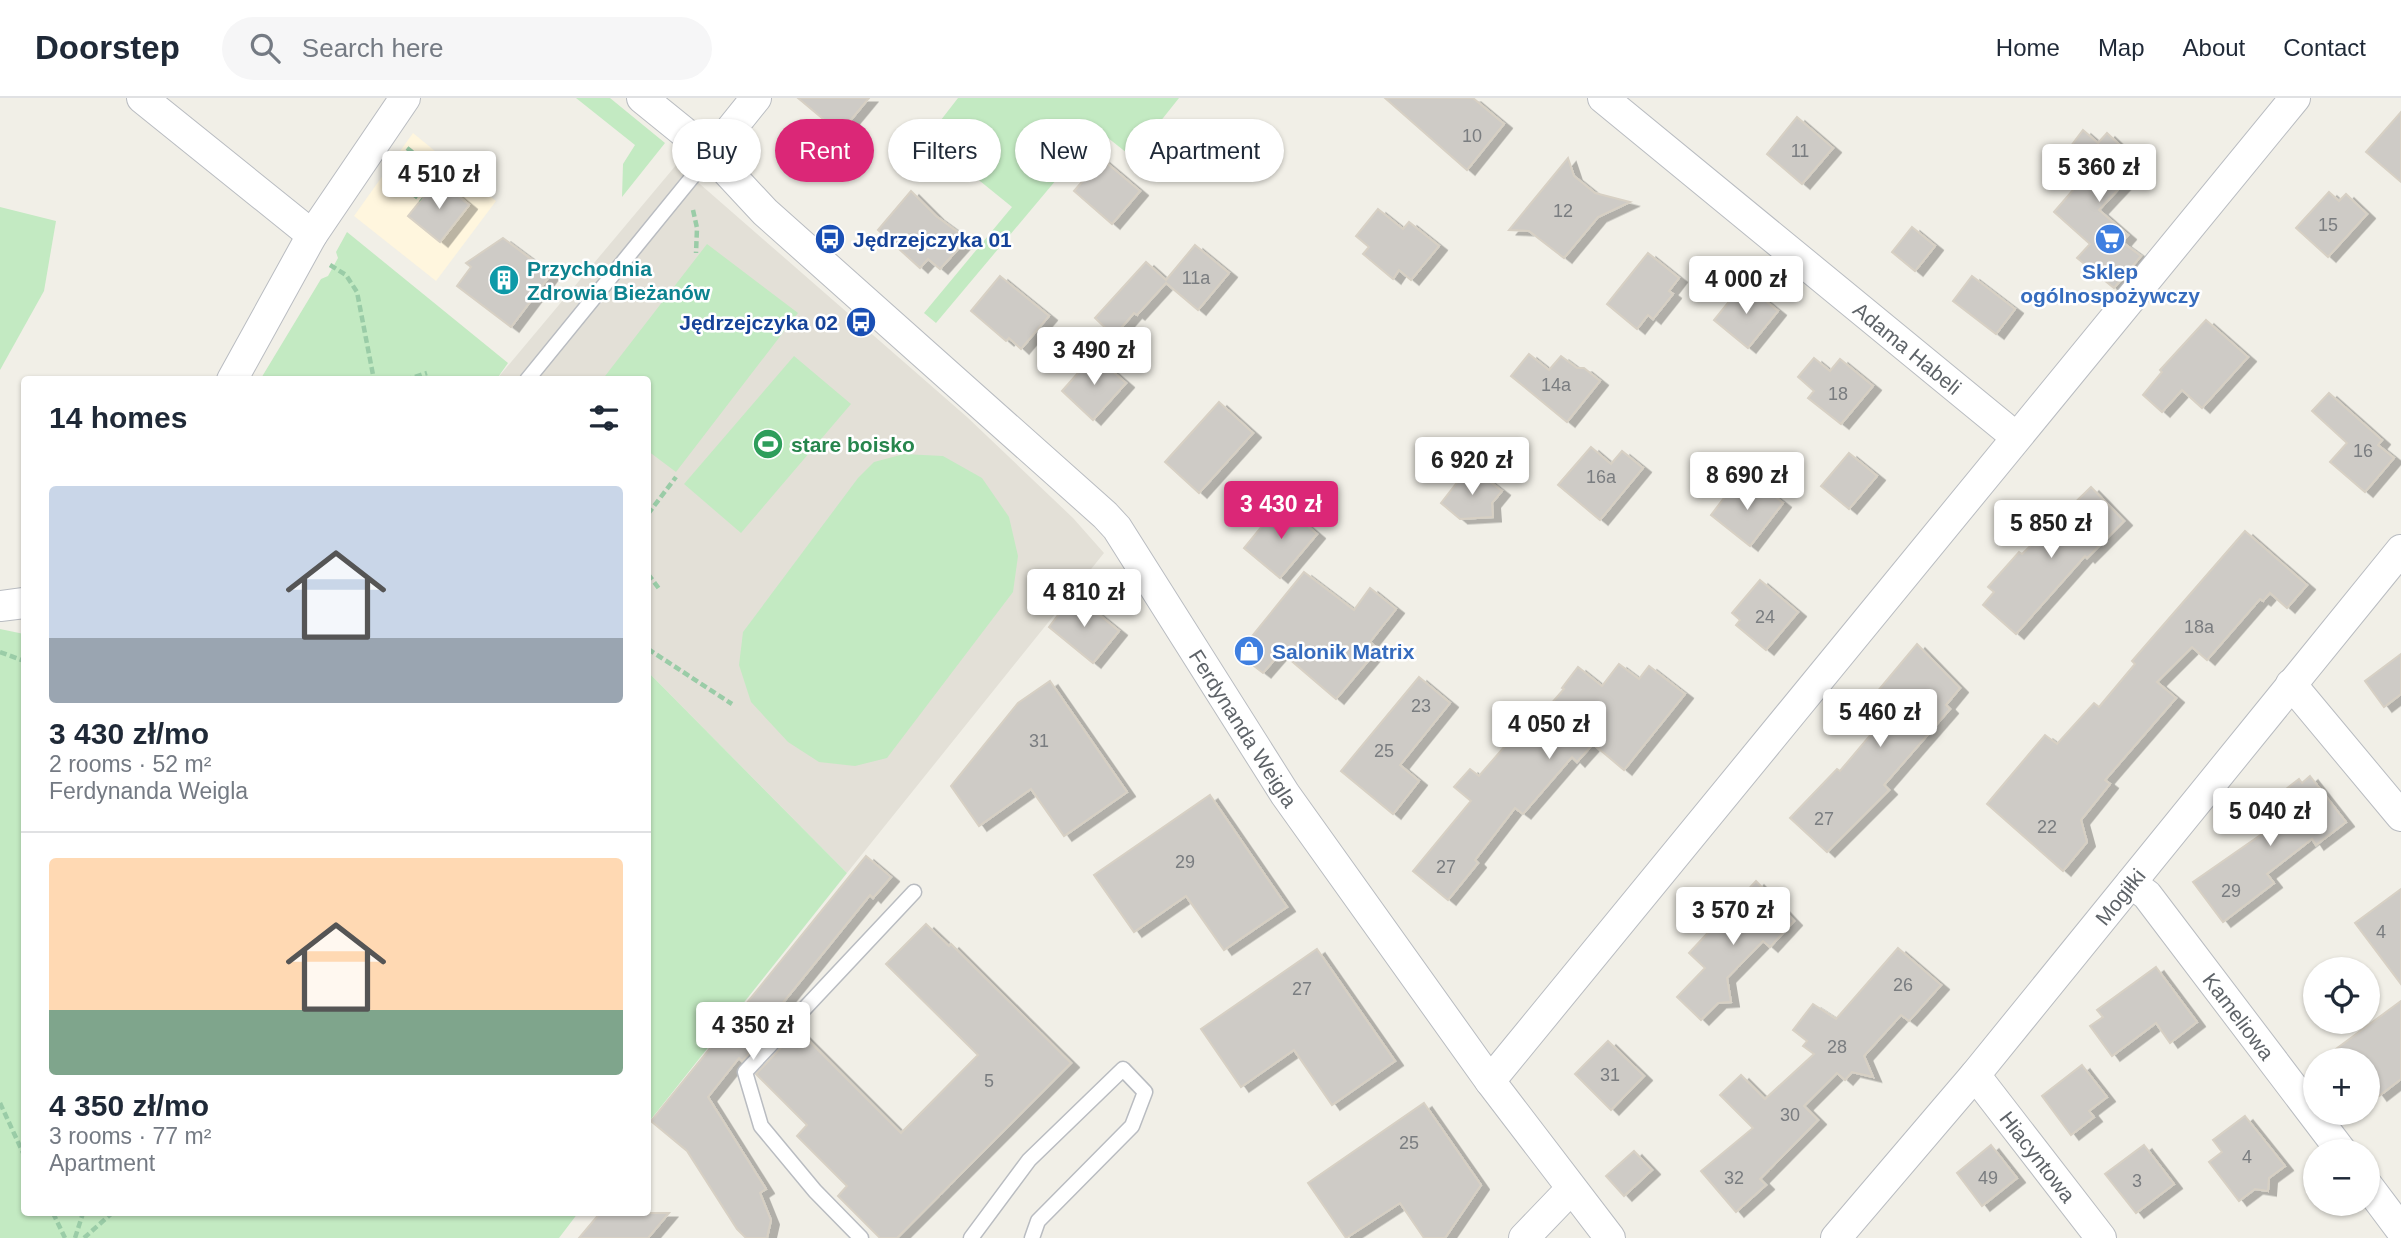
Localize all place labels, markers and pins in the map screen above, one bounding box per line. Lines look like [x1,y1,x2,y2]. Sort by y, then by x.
pin: 5 360 zł [2027,144,2171,204]
pin: 4 510 zł [367,152,511,211]
bus stop icon: Jędrzejczyka 01 [813,222,847,256]
supermarket icon: Sklep ogólnospożywczy [2093,222,2127,256]
place label: Jędrzejczyka 01 [853,228,1012,251]
pin: 4 000 zł [1674,256,1818,316]
place label: Przychodnia Zdrowia Bieżanów [527,257,711,304]
place label: Sklep ogólnospożywczy [2020,260,2200,307]
building icon: Przychodnia Zdrowia Bieżanów [487,263,521,297]
bus stop icon: Jędrzejczyka 02 [844,305,878,339]
place label: Jędrzejczyka 02 [679,311,838,334]
pin: 3 490 zł [1022,328,1166,387]
sports icon: stare boisko [751,427,785,461]
place label: stare boisko [791,433,915,456]
pin: 6 920 zł [1400,438,1544,497]
pin: 8 690 zł [1675,452,1819,512]
pin: 3 430 zł [1209,482,1353,541]
pin: 5 850 zł [1979,500,2123,560]
pin: 4 810 zł [1012,570,1156,629]
shop icon: Salonik Matrix [1232,634,1266,668]
place label: Salonik Matrix [1272,640,1415,663]
pin: 5 460 zł [1808,690,1952,749]
pin: 4 050 zł [1477,702,1621,761]
pin: 5 040 zł [2198,788,2342,848]
pin: 3 570 zł [1661,888,1805,947]
pin: 4 350 zł [681,1002,825,1062]

